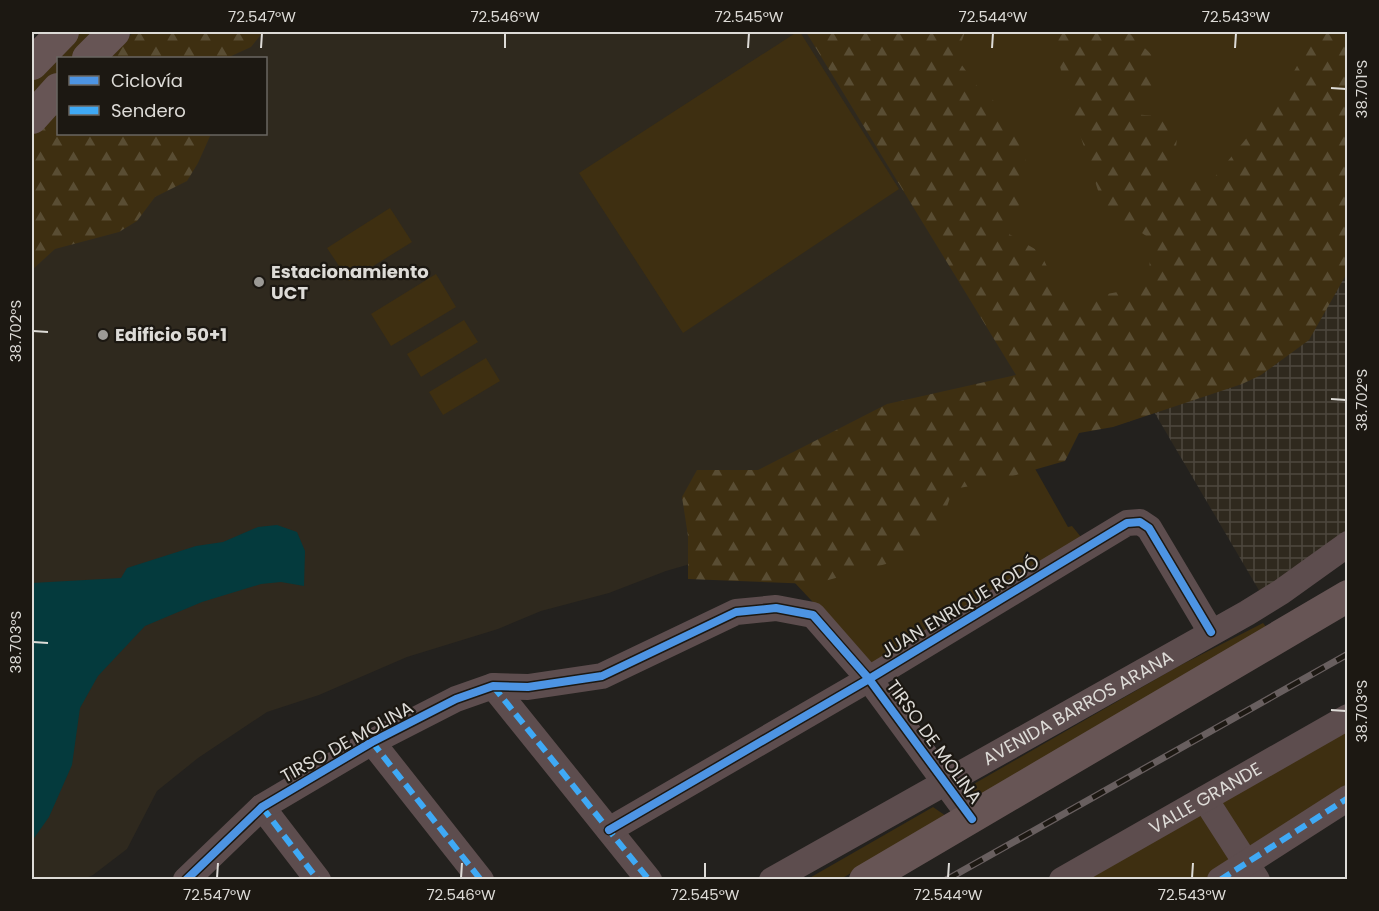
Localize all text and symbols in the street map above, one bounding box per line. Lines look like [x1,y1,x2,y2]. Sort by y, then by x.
text: 72.547°W [228,6,296,27]
text: 72.546°W [470,6,540,27]
text: 72.545°W [714,6,784,27]
text: 72.544°W [958,6,1028,27]
text: 72.543°W [1202,6,1271,27]
legend [57,57,267,135]
text: 38.701°S [1351,60,1372,118]
text: Ciclovía [111,68,183,93]
text: Sendero [111,98,186,123]
place label: Estacionamiento UCT [271,259,429,305]
marker: Estacionamiento UCT [252,275,266,289]
text: 38.702°S [5,300,26,362]
place label: Edificio 50+1 [115,322,227,347]
marker: Edificio 50+1 [96,328,110,342]
text: 38.702°S [1351,369,1372,431]
street label: JUAN ENRIQUE RODÓ [876,549,1044,664]
text: 38.703°S [5,611,26,673]
street label: AVENIDA BARROS ARANA [978,644,1178,771]
street label: TIRSO DE MOLINA [881,674,988,809]
text: 38.703°S [1351,680,1372,742]
street label: TIRSO DE MOLINA [276,695,418,788]
street label: VALLE GRANDE [1144,756,1266,840]
text: 72.547°W [183,884,251,905]
text: 72.546°W [426,884,496,905]
text: 72.545°W [670,884,740,905]
text: 72.544°W [913,884,983,905]
text: 72.543°W [1158,884,1227,905]

